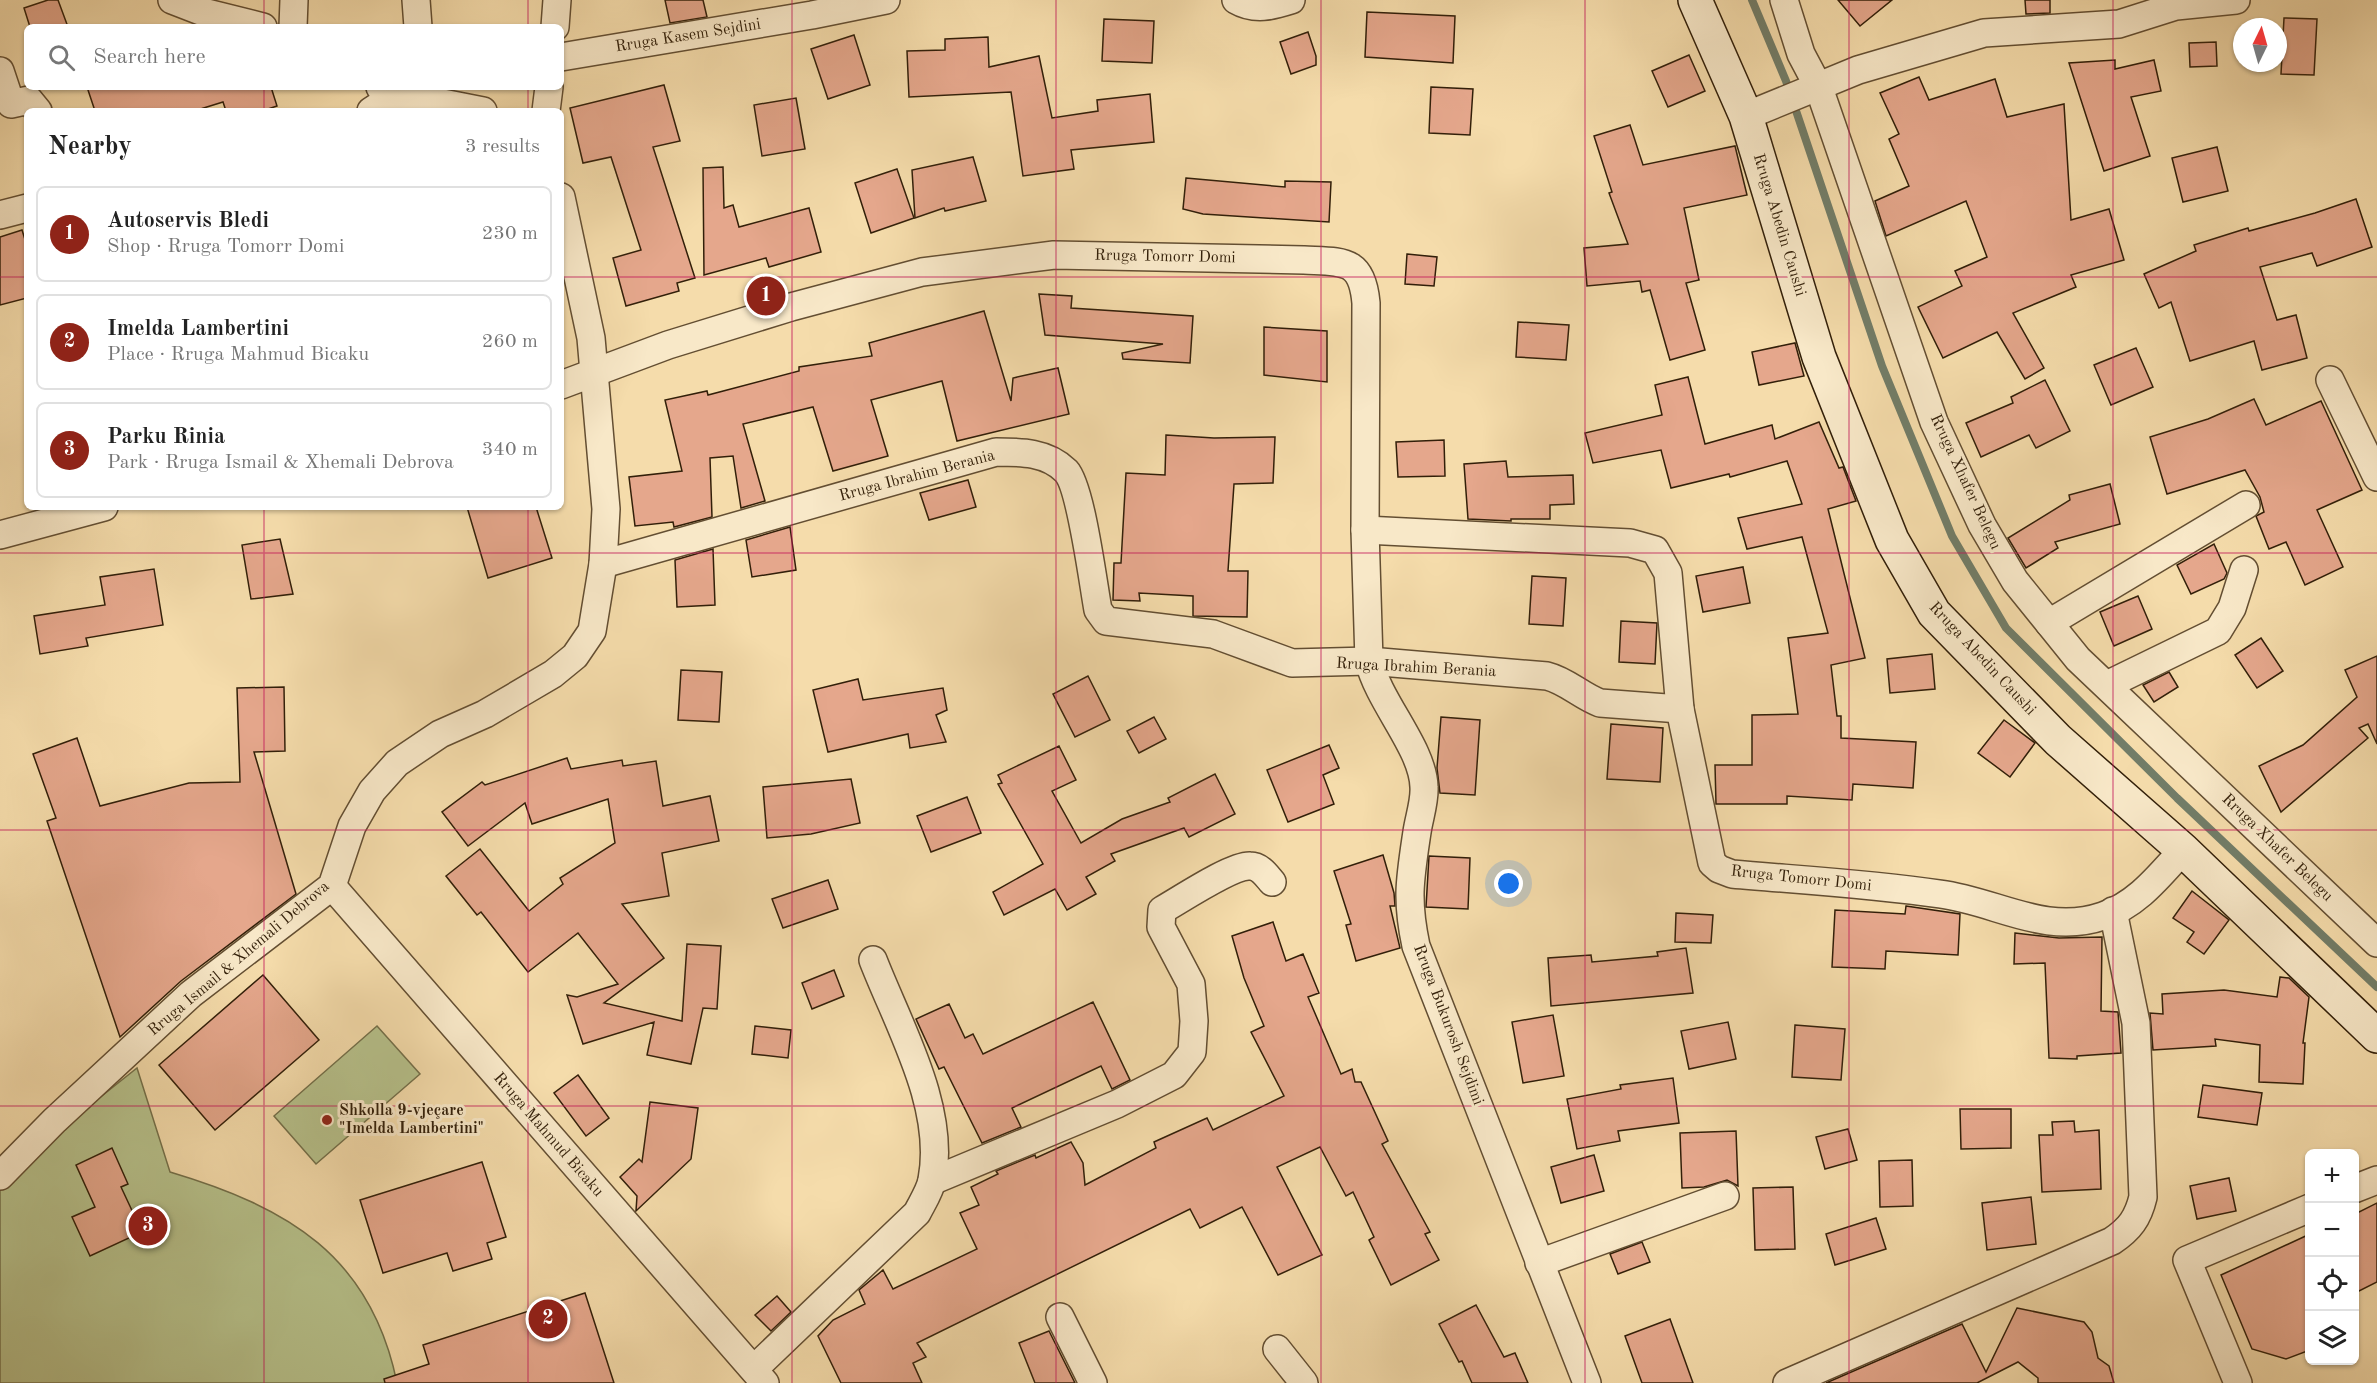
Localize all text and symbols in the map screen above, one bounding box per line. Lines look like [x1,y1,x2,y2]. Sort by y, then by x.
street label: Rruga Kasem Sejdini [614,17,762,55]
north arrow [2233,18,2287,72]
search box [24,24,564,90]
icon: search [45,41,78,74]
text: Search here [93,46,206,68]
text: Nearby [48,134,132,160]
text: 3 results [465,137,540,157]
street label: Rruga Abedin Caushi [1750,152,1808,298]
text: Autoservis Bledi [107,210,269,232]
text: 1 [64,224,75,244]
text: 230 m [482,224,538,244]
text: Shop · Rruga Tomorr Domi [107,237,344,257]
street label: Rruga Tomorr Domi [1094,248,1236,266]
pin: 1 [746,274,786,318]
text: Imelda Lambertini [107,318,289,340]
text: 2 [64,332,75,352]
text: 260 m [482,332,538,352]
text: Place · Rruga Mahmud Bicaku [107,345,369,365]
street label: Rruga Xhafer Belegu [1927,412,2004,552]
text: Parku Rinia [107,426,225,448]
text: 3 [64,440,75,460]
text: 340 m [482,440,538,460]
street label: Rruga Ibrahim Berania [837,447,997,504]
text: Park · Rruga Ismail & Xhemali Debrova [107,453,454,473]
street label: Rruga Abedin Caushi [1926,599,2038,719]
street label: Rruga Ibrahim Berania [1335,656,1497,680]
street label: Rruga Xhafer Belegu [2219,791,2336,905]
street label: Rruga Tomorr Domi [1730,864,1872,894]
your location [1494,869,1523,898]
street label: Rruga Ismail & Xhemali Debrova [145,879,333,1039]
street label: Rruga Bukurosh Sejdimi [1410,942,1486,1108]
street label: Rruga Mahmud Bicaku [490,1070,606,1201]
place label: Shkolla 9-vjeçare "Imelda Lambertini" [339,1103,484,1137]
marker: Shkolla 9-vjeçare "Imelda Lambertini" [320,1113,334,1127]
map controls [2305,1149,2359,1365]
button: + [2305,1149,2359,1203]
button: − [2305,1203,2359,1257]
pin: 3 [128,1204,168,1248]
button: locate [2305,1257,2359,1311]
pin: 2 [528,1296,568,1342]
button: layers [2305,1311,2359,1365]

